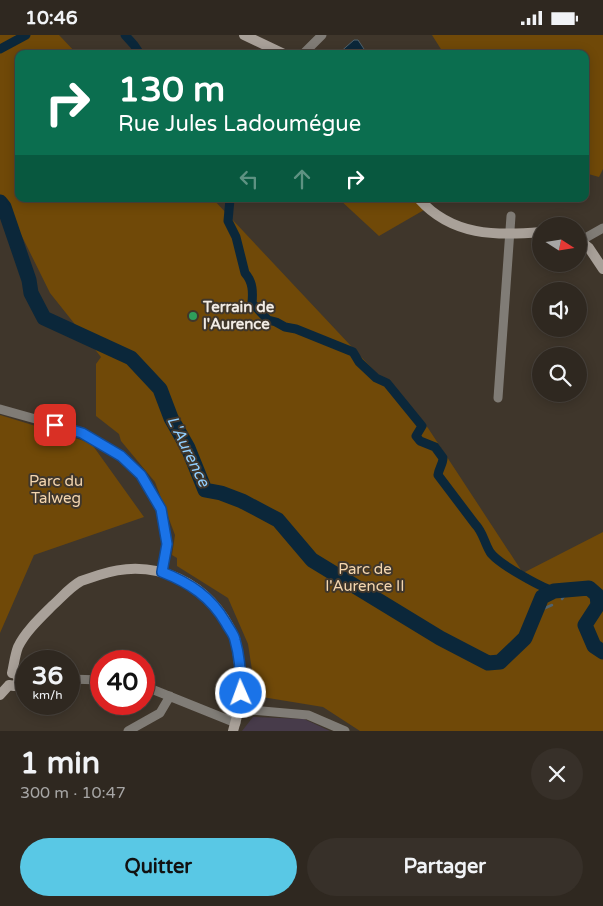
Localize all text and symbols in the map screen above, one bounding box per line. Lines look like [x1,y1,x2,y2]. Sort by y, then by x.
text: 10:46 [25,7,78,29]
text: 130 m [118,69,225,111]
icon: right [35,70,100,135]
text: Rue Jules Ladoumégue [118,111,361,137]
icon: left [235,165,263,193]
icon: ahead [288,165,316,193]
icon: right [341,165,369,193]
north arrow [532,217,588,273]
map controls [532,217,587,402]
button: sound [532,282,587,337]
place label: Terrain de l'Aurence [202,298,275,333]
marker: Terrain de l'Aurence [187,310,199,322]
button: search [532,347,587,402]
pin [34,404,76,446]
icon: arrive [41,411,69,439]
water label: L'Aurence [162,413,214,491]
park label: Parc du Talweg [29,472,83,507]
park label: Parc de l'Aurence II [325,560,405,595]
speed limit sign: 40 [90,650,155,715]
text: 36 [32,661,63,691]
position arrow [214,666,266,718]
text: km/h [32,688,63,702]
text: 1 min [20,745,100,782]
button: close [531,748,583,800]
text: 300 m · 10:47 [20,783,126,803]
button: Quitter [20,838,297,896]
button: Partager [307,838,583,896]

